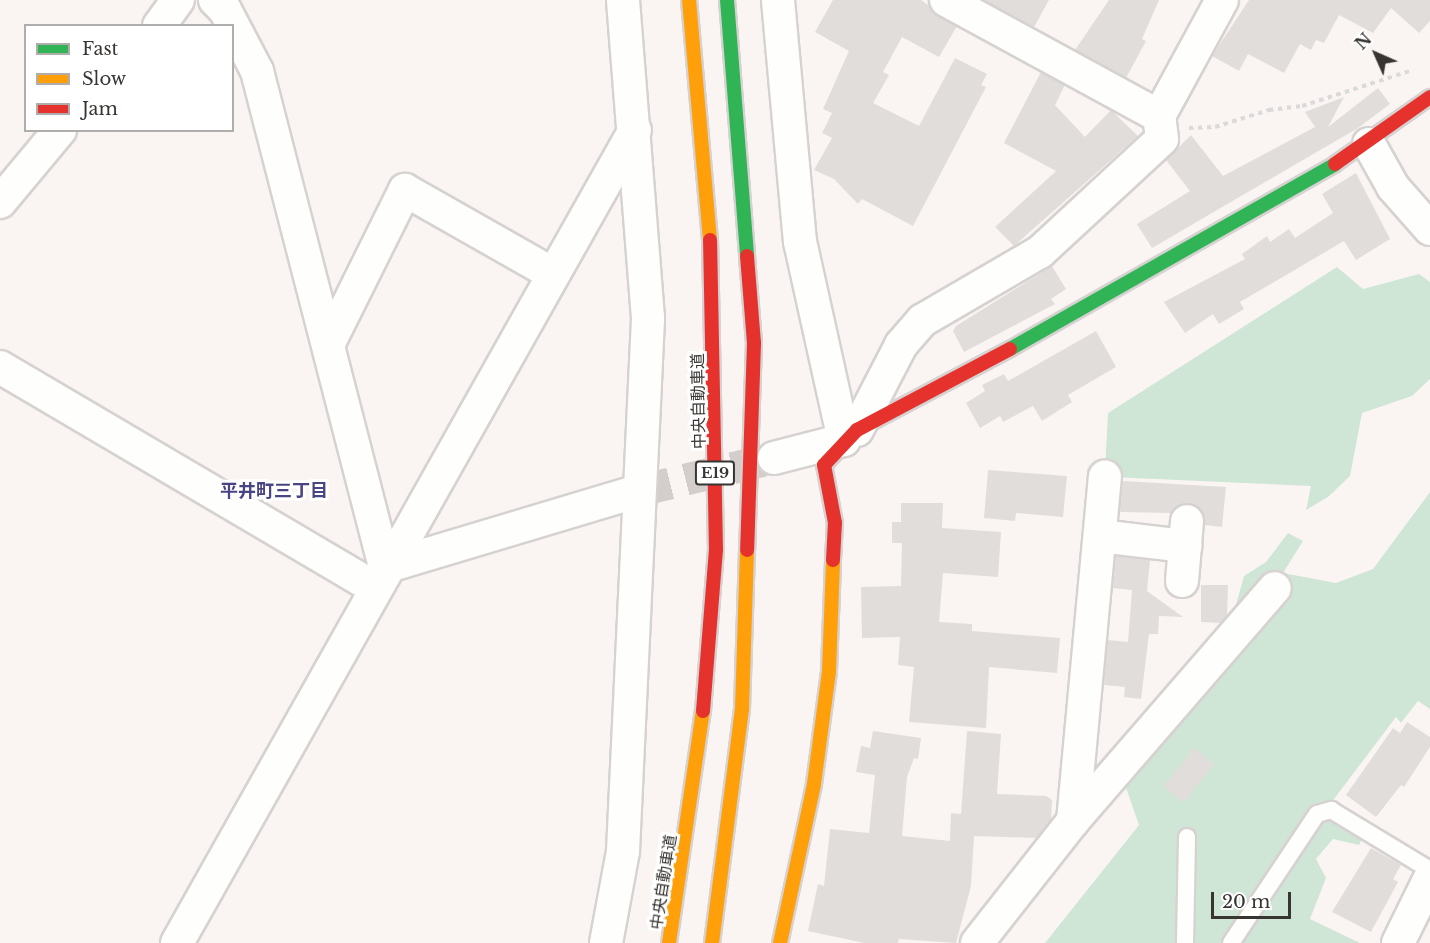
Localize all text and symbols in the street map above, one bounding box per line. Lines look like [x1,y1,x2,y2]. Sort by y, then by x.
legend [24,24,234,132]
north arrow [1346,24,1406,84]
text: N [1351,29,1376,54]
text: Fast [82,38,118,60]
text: Slow [82,68,126,90]
text: Jam [82,98,118,120]
street label: 中央自動車道 [688,353,708,449]
road number: E19 [694,461,736,485]
district label: 平井町三丁目 [220,480,328,502]
street label: 中央自動車道 [646,833,680,931]
scale bar [1214,880,1294,918]
text: 20 m [1222,891,1270,913]

